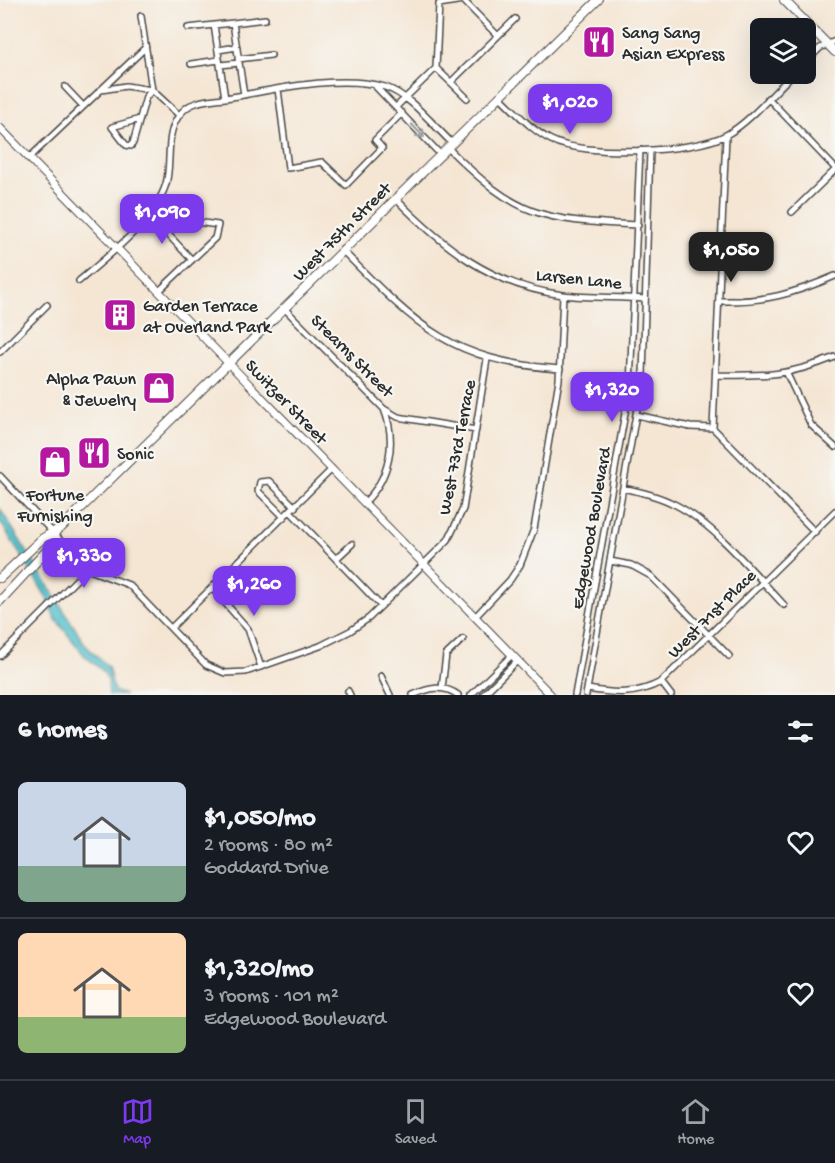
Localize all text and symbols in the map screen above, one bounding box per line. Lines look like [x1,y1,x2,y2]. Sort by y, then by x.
map controls [750,18,816,84]
button: layers [750,18,816,84]
restaurant icon: Sang Sang Asian Express [581,24,617,60]
place label: Sang Sang Asian Express [622,24,726,66]
pin: $1,020 [521,84,619,135]
text: $1,020 [542,92,598,115]
one-way arrow [411,123,425,138]
street label: West 75th Street [289,178,398,286]
pin: $1,090 [113,194,211,245]
text: $1,090 [134,202,190,225]
pin: $1,050 [682,232,780,283]
text: $1,050 [703,240,759,263]
street label: Larsen Lane [535,266,623,296]
building icon: Garden Terrace at Overland Park [102,297,138,333]
place label: Garden Terrace at Overland Park [143,297,273,339]
street label: Stearns Street [305,311,398,404]
street label: Switzer Street [240,356,332,451]
place label: Alpha Pawn & Jewelry [46,370,136,412]
shop icon: Alpha Pawn & Jewelry [141,370,177,406]
pin: $1,320 [563,372,661,423]
street label: West 73rd Terrace [435,378,482,517]
text: $1,320 [585,380,639,403]
restaurant icon: Sonic [76,435,112,471]
shop icon: Fortune Furnishing [37,444,73,480]
place label: Sonic [117,445,154,466]
street label: Edgewood Boulevard [568,445,617,611]
place label: Fortune Furnishing [16,486,93,528]
pin: $1,330 [35,538,133,589]
text: $1,330 [56,546,112,569]
street label: West 71st Place [664,565,762,664]
pin: $1,260 [205,566,303,617]
text: $1,260 [227,574,281,597]
icon: filters [784,715,817,748]
text: 6 homes [18,716,106,747]
text: $1,050/mo [204,804,316,835]
icon: home [66,806,138,878]
icon: heart [784,826,817,859]
text: 2 rooms · 80 m² [204,835,333,858]
text: Goddard Drive [204,858,329,881]
text: $1,320/mo [204,955,314,986]
icon: home [66,957,138,1029]
icon: heart [784,977,817,1010]
text: 3 rooms · 101 m² [204,986,339,1009]
text: Edgewood Boulevard [204,1009,386,1032]
tab: Map [121,1095,154,1150]
tab: Saved [395,1095,436,1150]
tab: Home [677,1095,714,1150]

